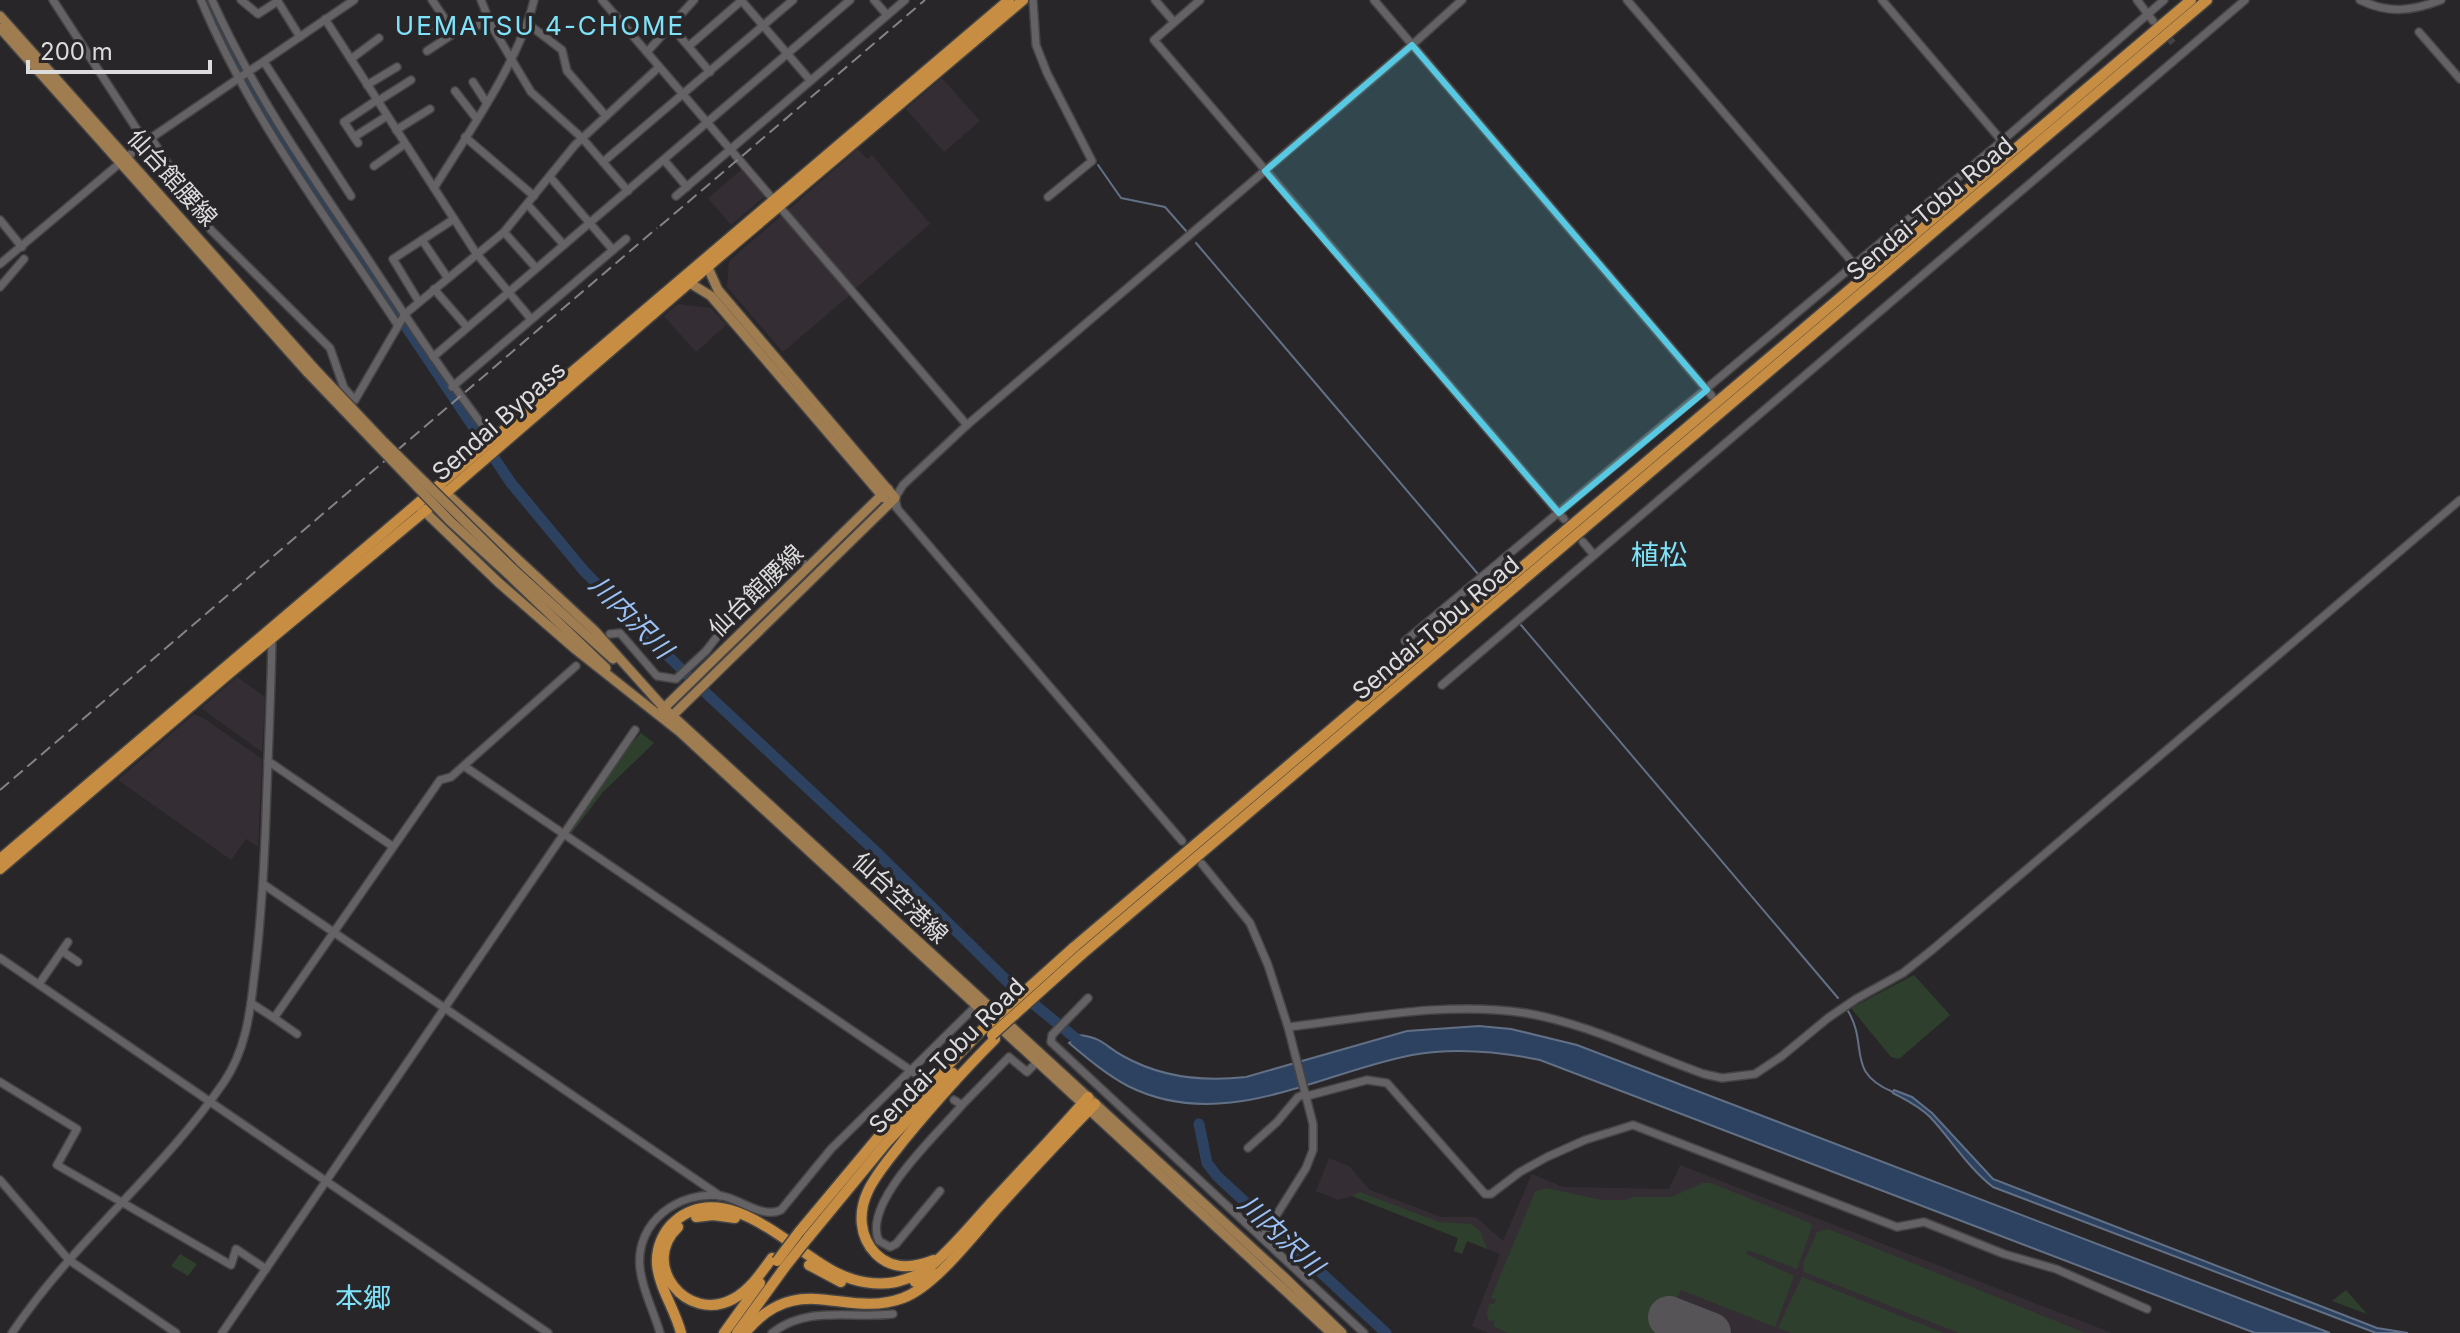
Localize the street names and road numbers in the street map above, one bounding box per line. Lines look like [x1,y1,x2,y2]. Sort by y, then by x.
street label: 仙台館腰線 [121,123,223,232]
street label: Sendai-Tobu Road [1841,131,2019,287]
street label: Sendai Bypass [426,355,571,486]
street label: 仙台館腰線 [702,539,809,643]
street label: Sendai-Tobu Road [1347,550,1525,706]
street label: 仙台空港線 [847,846,954,949]
street label: Sendai-Tobu Road [863,972,1031,1140]

